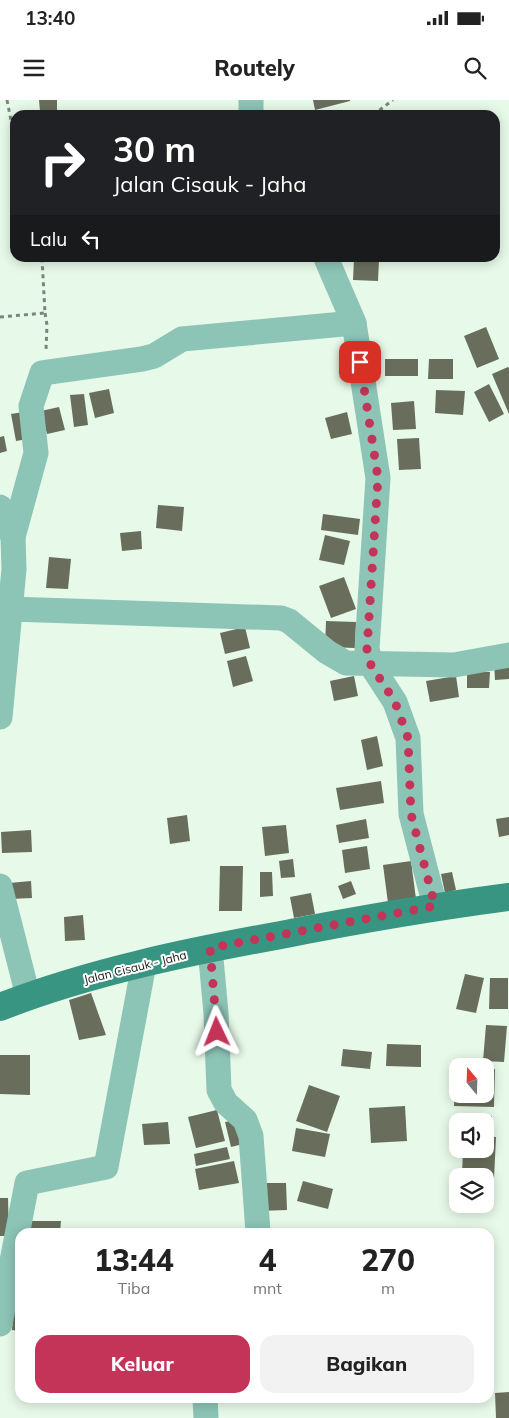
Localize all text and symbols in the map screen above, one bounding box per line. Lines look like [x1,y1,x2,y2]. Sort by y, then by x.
text: 13:40 [25,6,75,30]
icon: menu [20,54,48,82]
text: Routely [214,54,295,82]
icon: search [461,54,489,82]
text: 30 m [113,127,196,171]
icon: right [30,130,95,195]
text: Jalan Cisauk - Jaha [113,170,306,198]
icon: left [77,225,105,253]
text: Lalu [30,227,67,251]
pin [339,341,381,383]
icon: arrive [346,348,374,376]
street label: Jalan Cisauk - Jaha [82,947,188,987]
position arrow [190,1005,242,1057]
north arrow [449,1058,494,1102]
map controls [449,1058,494,1213]
button: sound [449,1113,494,1158]
button: layers [449,1168,494,1213]
text: 13:44 [94,1241,174,1279]
text: 4 [258,1241,276,1279]
text: 270 [361,1241,415,1279]
text: Tiba [118,1278,150,1298]
text: mnt [253,1278,282,1298]
text: m [381,1278,395,1298]
button: Keluar [35,1335,250,1393]
button: Bagikan [260,1335,474,1393]

